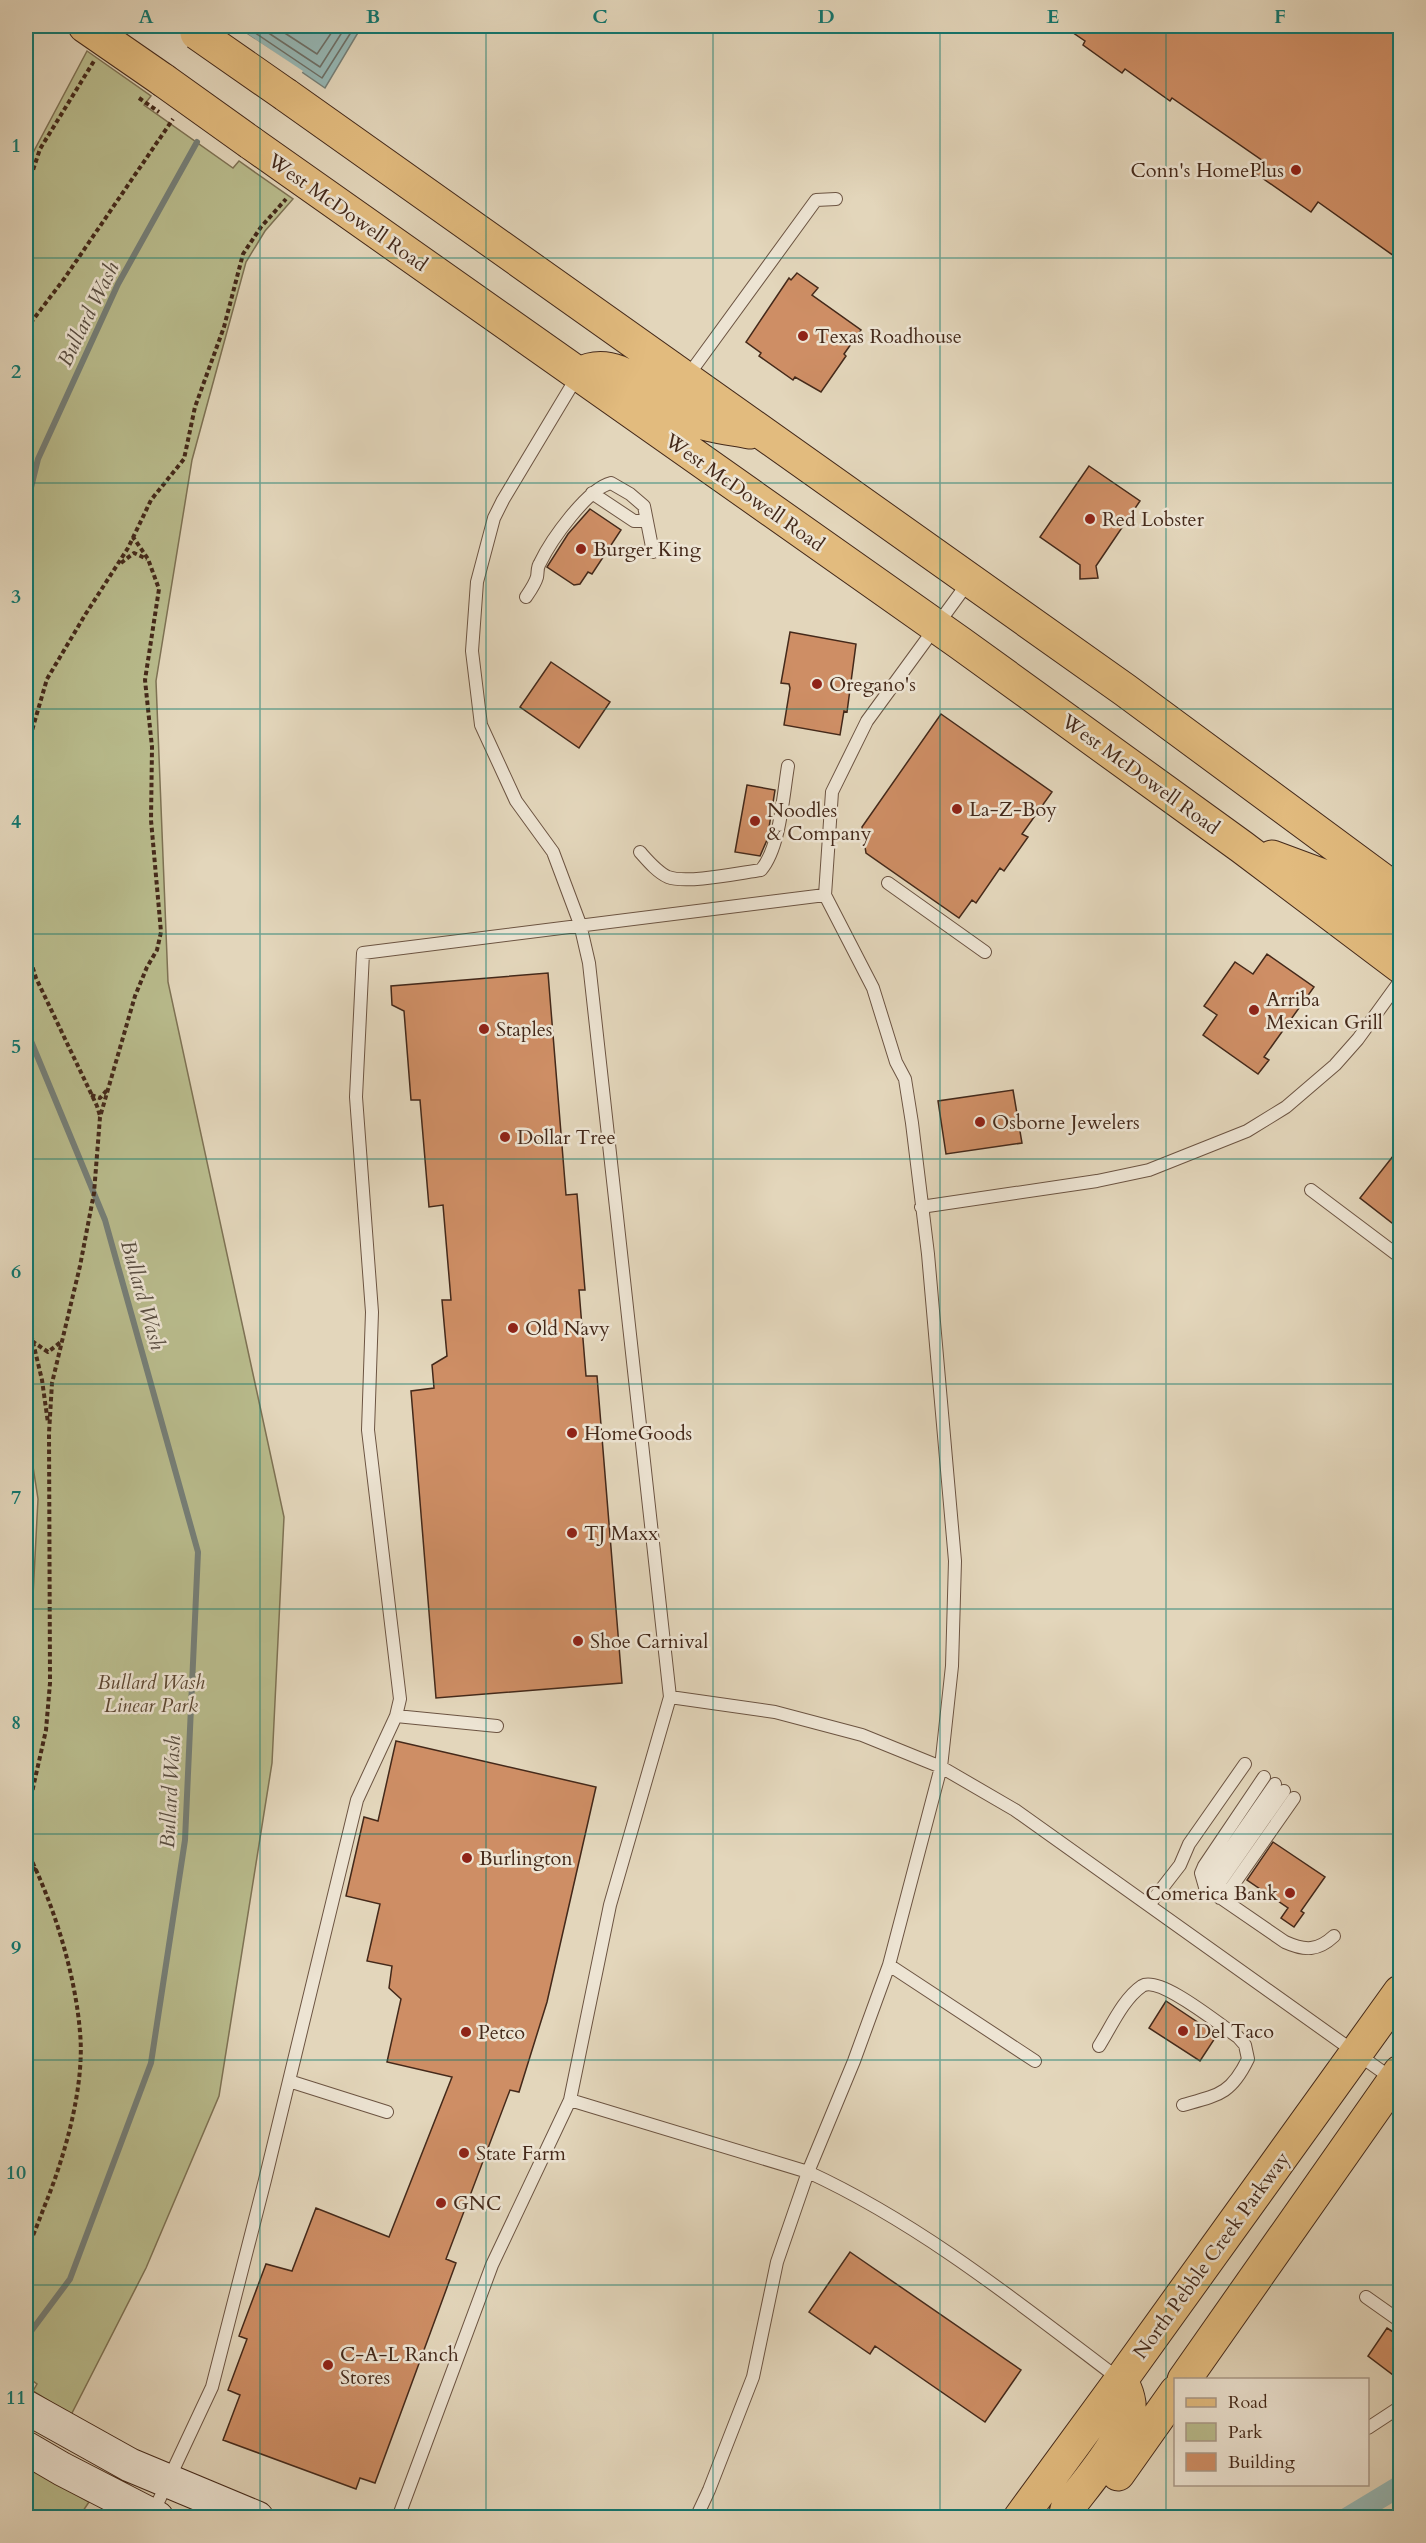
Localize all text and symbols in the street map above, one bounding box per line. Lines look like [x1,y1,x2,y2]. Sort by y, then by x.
text: A [138,3,154,30]
text: B [366,3,380,30]
text: C [592,3,608,30]
text: D [817,3,835,30]
text: E [1047,3,1059,30]
text: F [1274,3,1286,30]
text: 1 [11,132,21,159]
street label: West McDowell Road [262,147,433,278]
place label: Conn's HomePlus [1130,157,1284,184]
marker: Conn's HomePlus [1289,163,1303,177]
water label: Bullard Wash [51,257,126,371]
place label: Texas Roadhouse [815,323,962,350]
marker: Texas Roadhouse [796,329,810,343]
text: 2 [11,358,21,385]
street label: West McDowell Road [659,427,830,558]
place label: Red Lobster [1102,506,1205,533]
marker: Red Lobster [1083,512,1097,526]
place label: Burger King [593,536,702,563]
marker: Burger King [574,542,588,556]
text: 3 [11,583,21,610]
place label: Oregano's [829,671,916,698]
marker: Oregano's [810,677,824,691]
street label: West McDowell Road [1055,707,1225,841]
place label: La-Z-Boy [969,796,1057,823]
place label: Noodles & Company [767,797,872,847]
marker: La-Z-Boy [950,802,964,816]
text: 4 [11,808,21,835]
marker: Noodles & Company [748,814,762,828]
place label: Arriba Mexican Grill [1266,986,1383,1036]
marker: Arriba Mexican Grill [1247,1003,1261,1017]
place label: Staples [496,1016,552,1043]
marker: Staples [477,1022,491,1036]
text: 5 [11,1033,21,1060]
place label: Osborne Jewelers [992,1109,1140,1136]
marker: Osborne Jewelers [973,1115,987,1129]
place label: Dollar Tree [517,1124,616,1151]
marker: Dollar Tree [498,1130,512,1144]
water label: Bullard Wash [113,1237,172,1354]
text: 6 [11,1258,21,1285]
place label: Old Navy [525,1315,610,1342]
marker: Old Navy [506,1321,520,1335]
place label: HomeGoods [584,1420,692,1447]
marker: HomeGoods [565,1426,579,1440]
text: 7 [11,1484,21,1511]
place label: TJ Maxx [584,1520,658,1547]
marker: TJ Maxx [565,1526,579,1540]
place label: Shoe Carnival [590,1628,708,1655]
marker: Shoe Carnival [571,1634,585,1648]
park label: Bullard Wash Linear Park [97,1669,205,1719]
text: 8 [11,1709,21,1736]
water label: Bullard Wash [153,1735,188,1849]
place label: Burlington [479,1845,573,1872]
marker: Burlington [460,1851,474,1865]
place label: Comerica Bank [1146,1880,1278,1907]
marker: Comerica Bank [1283,1886,1297,1900]
text: 9 [11,1934,21,1961]
place label: Del Taco [1195,2018,1274,2045]
place label: Petco [478,2019,525,2046]
marker: Del Taco [1176,2024,1190,2038]
marker: Petco [459,2025,473,2039]
place label: State Farm [476,2140,566,2167]
marker: State Farm [457,2146,471,2160]
street label: North Pebble Creek Parkway [1127,2146,1296,2364]
text: 10 [6,2159,26,2186]
place label: GNC [453,2190,501,2217]
marker: GNC [434,2196,448,2210]
place label: C-A-L Ranch Stores [340,2341,459,2391]
marker: C-A-L Ranch Stores [321,2358,335,2372]
legend [1174,2378,1369,2486]
text: 11 [6,2384,26,2411]
text: Road [1228,2390,1268,2415]
text: Park [1228,2420,1263,2445]
text: Building [1228,2450,1296,2475]

